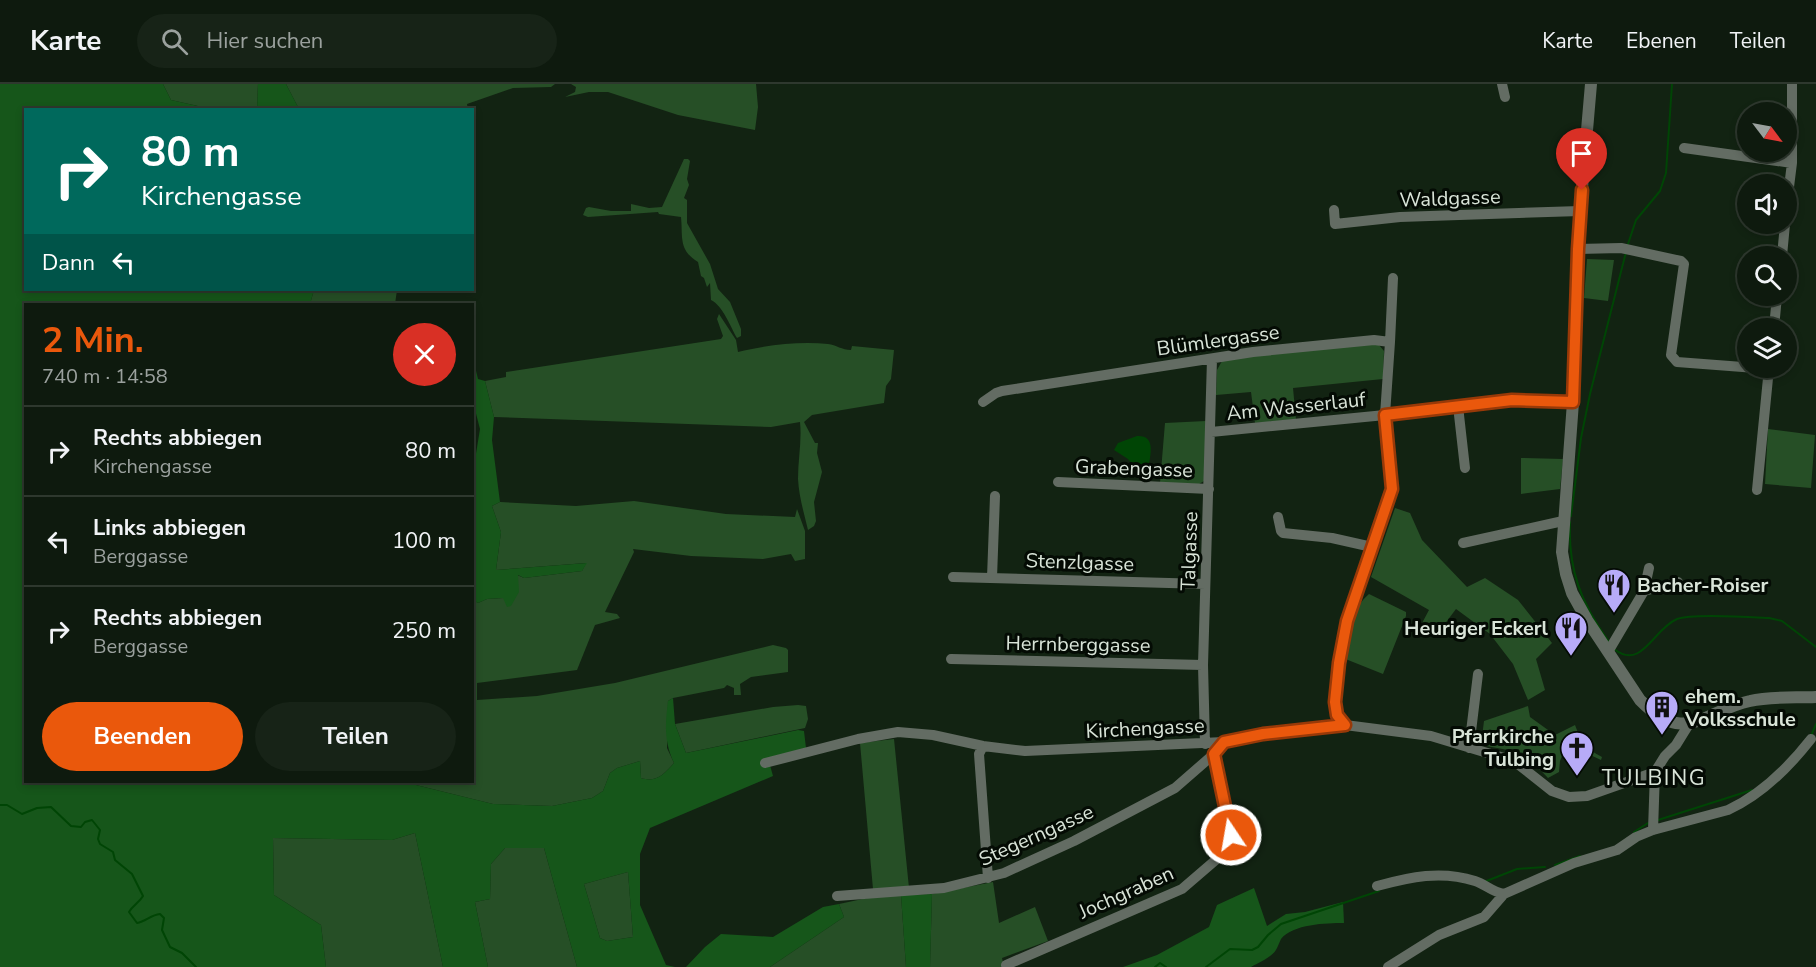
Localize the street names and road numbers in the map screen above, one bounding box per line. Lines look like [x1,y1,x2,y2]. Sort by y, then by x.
street label: Waldgasse [1399,183,1501,214]
street label: Blümlergasse [1155,319,1281,362]
street label: Am Wasserlauf [1225,386,1367,427]
street label: Grabengasse [1075,453,1193,484]
street label: Talgasse [1175,511,1204,591]
street label: Stenzlgasse [1025,547,1135,578]
street label: Herrnberggasse [1005,630,1151,659]
street label: Kirchengasse [1085,712,1205,745]
street label: Stegerngasse [975,798,1098,873]
street label: Jochgraben [1074,860,1178,926]

